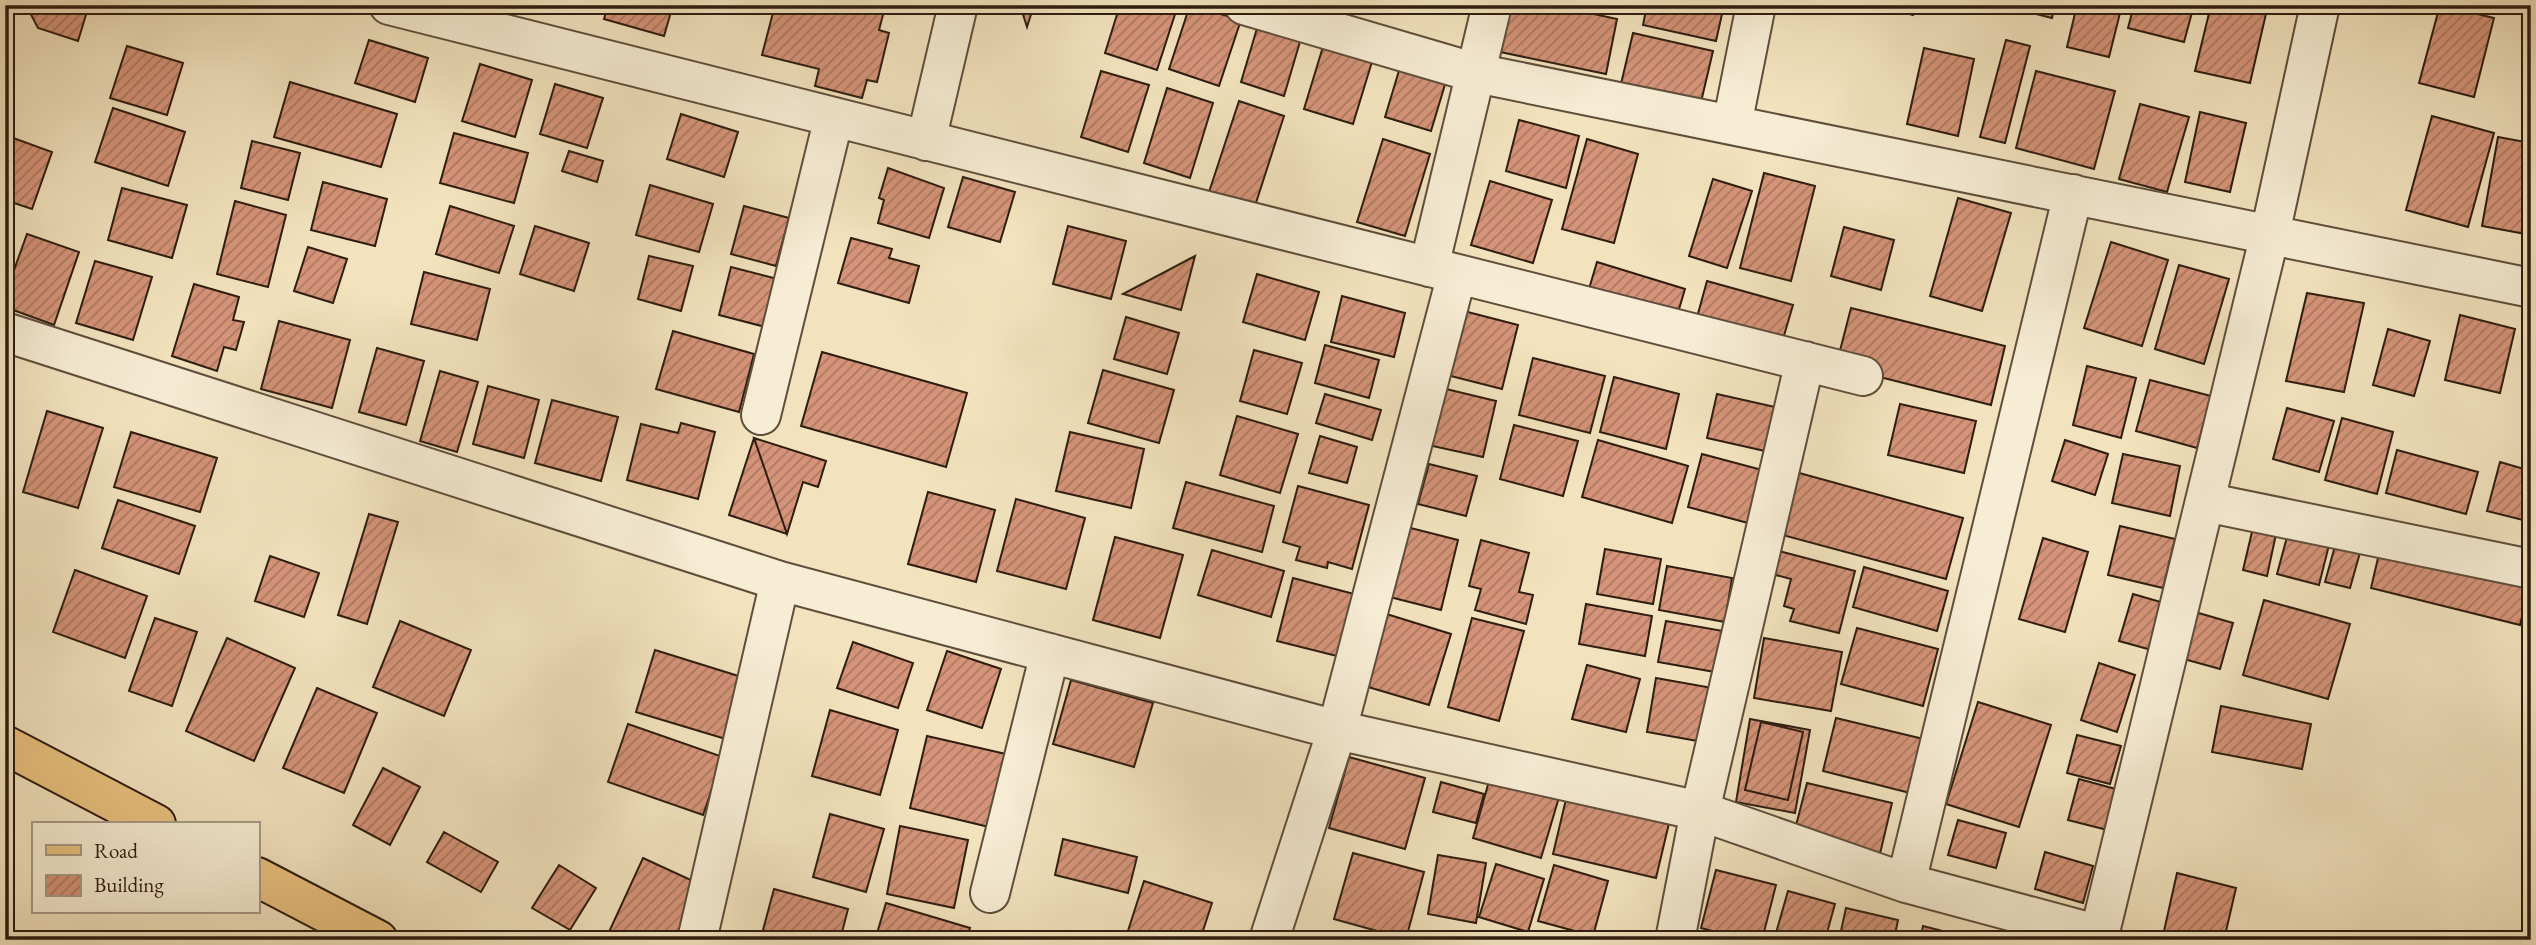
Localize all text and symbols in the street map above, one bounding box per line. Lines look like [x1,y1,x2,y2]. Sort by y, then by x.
legend [32,822,259,914]
text: Road [94,837,138,864]
text: Building [94,871,164,898]

